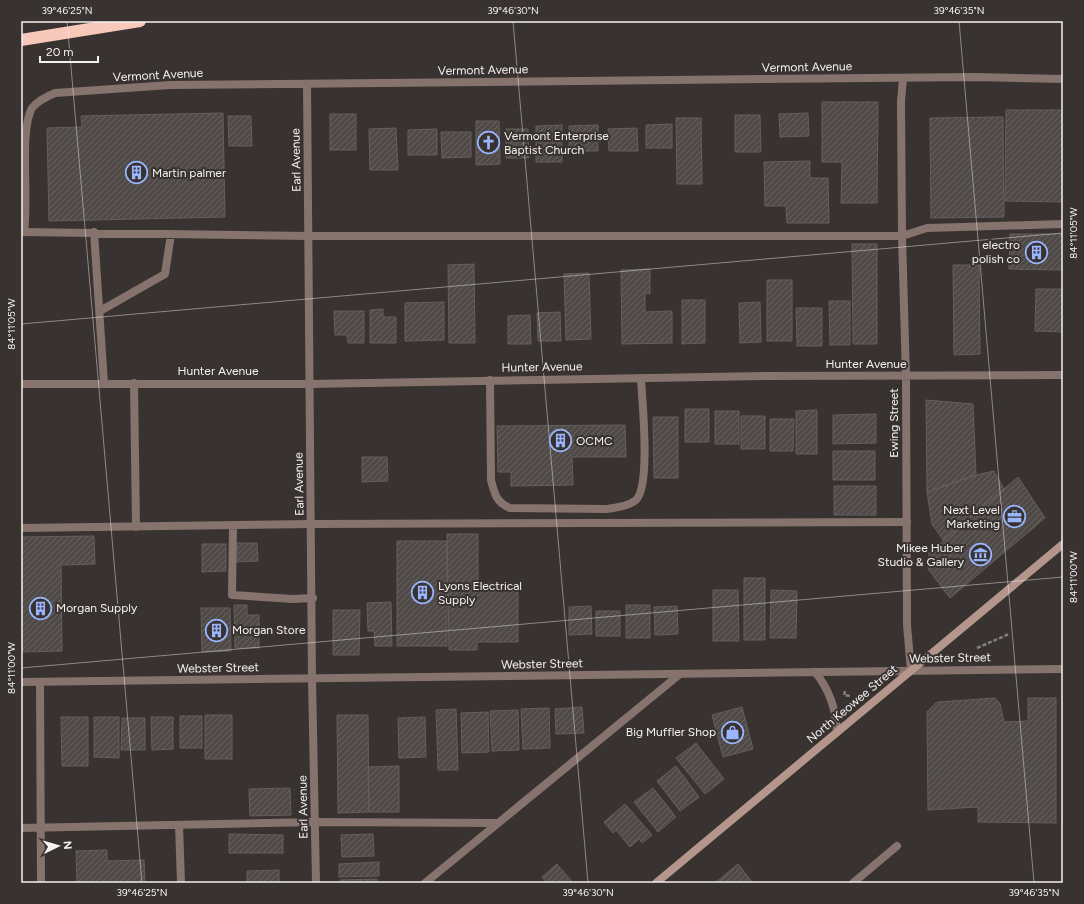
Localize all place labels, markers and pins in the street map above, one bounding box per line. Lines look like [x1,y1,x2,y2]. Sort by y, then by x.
place label: Vermont Enterprise Baptist Church [504,129,609,157]
church icon: Vermont Enterprise Baptist Church [475,130,501,156]
building icon: Martin palmer [123,160,149,186]
place label: Martin palmer [152,166,226,180]
place label: electro polish co [972,238,1020,266]
building icon: electro polish co [1023,239,1049,265]
building icon: OCMC [548,428,574,454]
place label: OCMC [576,434,613,448]
place label: Next Level Marketing [943,503,1000,531]
office icon: Next Level Marketing [1002,504,1028,530]
place label: Mikee Huber Studio & Gallery [878,541,965,569]
museum icon: Mikee Huber Studio & Gallery [967,542,993,568]
place label: Lyons Electrical Supply [438,579,522,607]
building icon: Lyons Electrical Supply [409,580,435,606]
building icon: Morgan Supply [28,595,54,621]
place label: Morgan Supply [56,601,138,615]
building icon: Morgan Store [203,617,229,643]
place label: Morgan Store [232,623,306,637]
shop icon: Big Muffler Shop [719,719,745,745]
place label: Big Muffler Shop [626,725,716,739]

